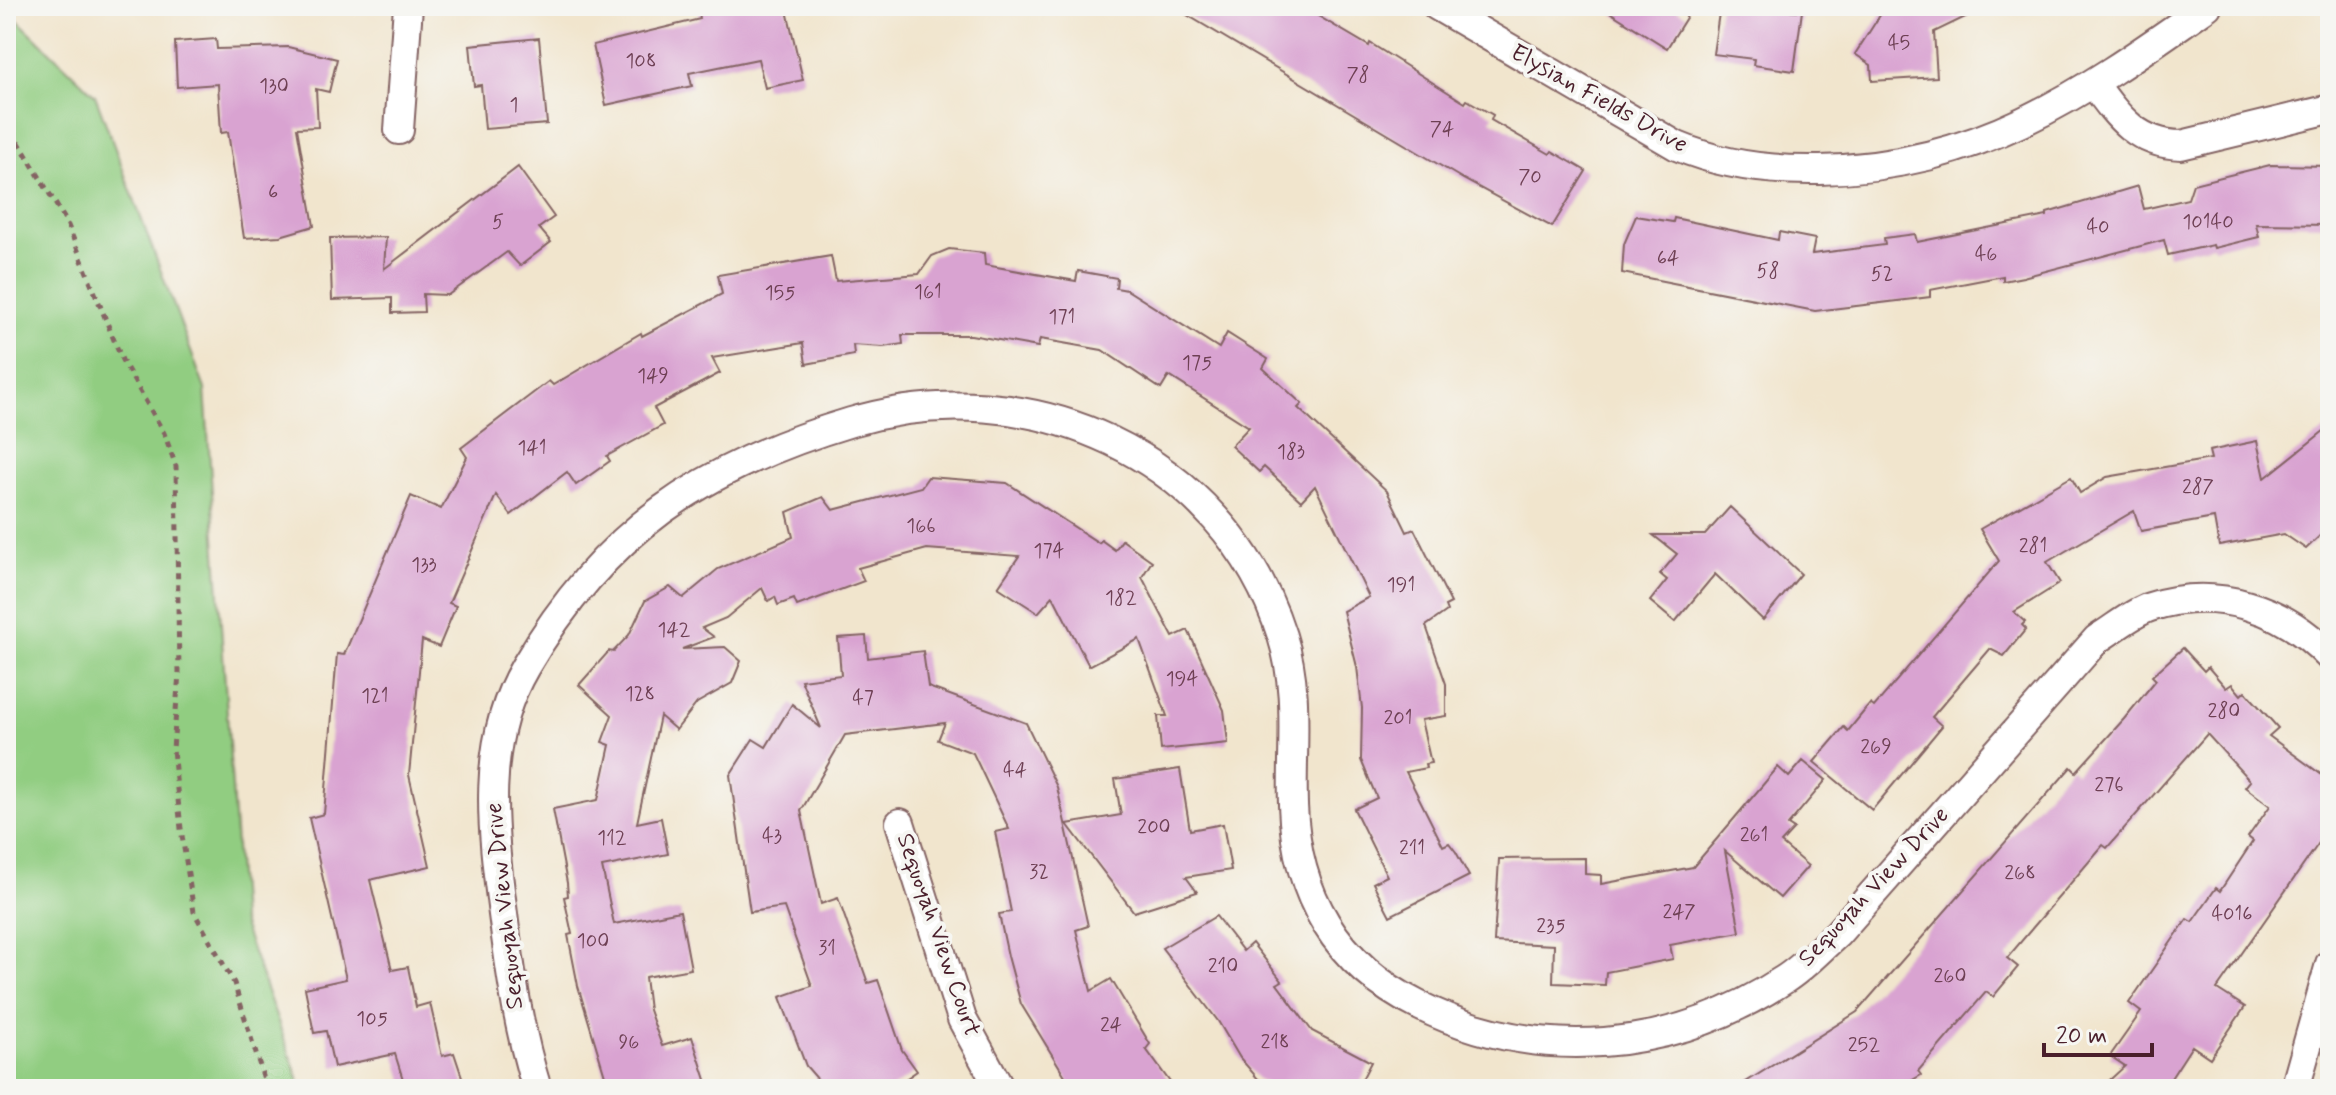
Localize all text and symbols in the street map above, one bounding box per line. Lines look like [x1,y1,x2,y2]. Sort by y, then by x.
house number: 45 [1888,30,1910,57]
street label: Elysian Fields Drive [1505,37,1693,161]
house number: 108 [625,48,657,75]
house number: 78 [1346,62,1370,89]
house number: 130 [259,73,289,100]
house number: 1 [510,92,518,119]
house number: 74 [1430,116,1454,143]
house number: 70 [1518,164,1542,191]
house number: 6 [268,179,278,206]
house number: 5 [492,209,504,236]
house number: 10140 [2182,209,2234,236]
house number: 40 [2086,214,2110,241]
house number: 46 [1975,241,1997,268]
house number: 64 [1657,245,1679,272]
house number: 58 [1757,258,1779,285]
house number: 52 [1871,261,1893,288]
house number: 161 [914,279,942,306]
house number: 155 [765,280,795,307]
house number: 171 [1049,304,1075,331]
house number: 175 [1182,350,1212,377]
house number: 149 [637,363,669,390]
house number: 141 [518,435,546,462]
house number: 183 [1277,439,1305,466]
house number: 287 [2182,474,2214,501]
house number: 166 [906,513,936,540]
house number: 281 [2019,533,2047,560]
house number: 174 [1034,538,1065,565]
house number: 133 [411,552,437,579]
house number: 191 [1387,572,1415,599]
house number: 182 [1105,585,1137,612]
house number: 142 [658,617,691,644]
house number: 194 [1166,666,1199,693]
house number: 128 [625,681,655,708]
house number: 121 [361,683,389,710]
house number: 47 [852,685,874,712]
house number: 280 [2208,698,2240,725]
house number: 201 [1383,705,1413,732]
house number: 269 [1860,734,1892,761]
house number: 44 [1003,757,1027,784]
house number: 276 [2094,772,2124,799]
street label: Sequoyah View Drive [1792,800,1956,974]
street label: Sequoyah View Drive [479,801,531,1011]
house number: 200 [1137,814,1171,841]
house number: 261 [1740,822,1768,849]
house number: 43 [762,823,782,850]
house number: 112 [597,825,627,852]
street label: Sequoyah View Court [889,829,987,1041]
house number: 211 [1399,835,1425,862]
house number: 32 [1029,859,1049,886]
house number: 268 [2004,860,2036,887]
house number: 247 [1662,899,1696,926]
house number: 4016 [2211,901,2253,928]
house number: 235 [1536,913,1566,940]
house number: 100 [577,928,609,955]
house number: 31 [818,935,836,962]
house number: 210 [1208,953,1238,980]
house number: 260 [1934,963,1966,990]
house number: 105 [356,1006,388,1033]
scale bar [2044,1007,2152,1057]
house number: 24 [1100,1012,1122,1039]
text: 20 m [2056,1021,2107,1052]
house number: 96 [619,1029,639,1056]
house number: 218 [1260,1029,1290,1056]
house number: 252 [1848,1032,1880,1059]

